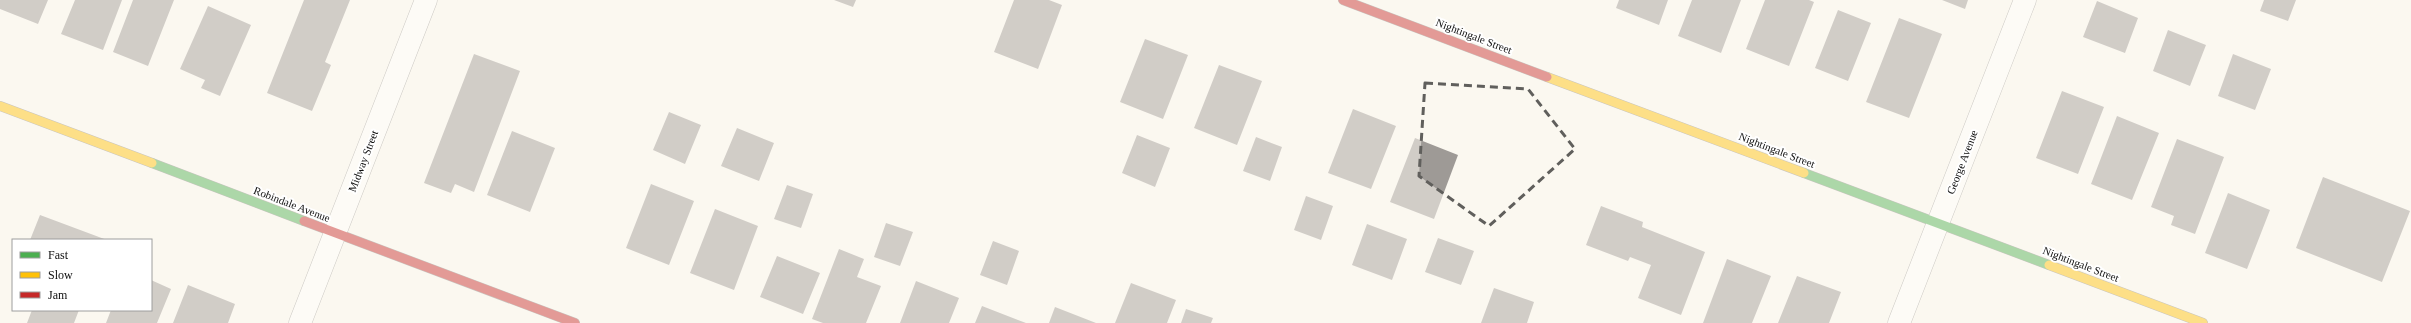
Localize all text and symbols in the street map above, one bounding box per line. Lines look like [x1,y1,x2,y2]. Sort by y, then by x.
street label: Nightingale Street [1434,16,1514,56]
street label: Midway Street [346,128,380,194]
street label: George Avenue [1944,128,1980,196]
street label: Nightingale Street [1737,130,1817,170]
street label: Robindale Avenue [252,184,332,224]
legend [12,239,152,311]
street label: Nightingale Street [2041,244,2121,284]
text: Fast [48,248,69,262]
text: Slow [48,268,73,282]
text: Jam [48,288,68,302]

